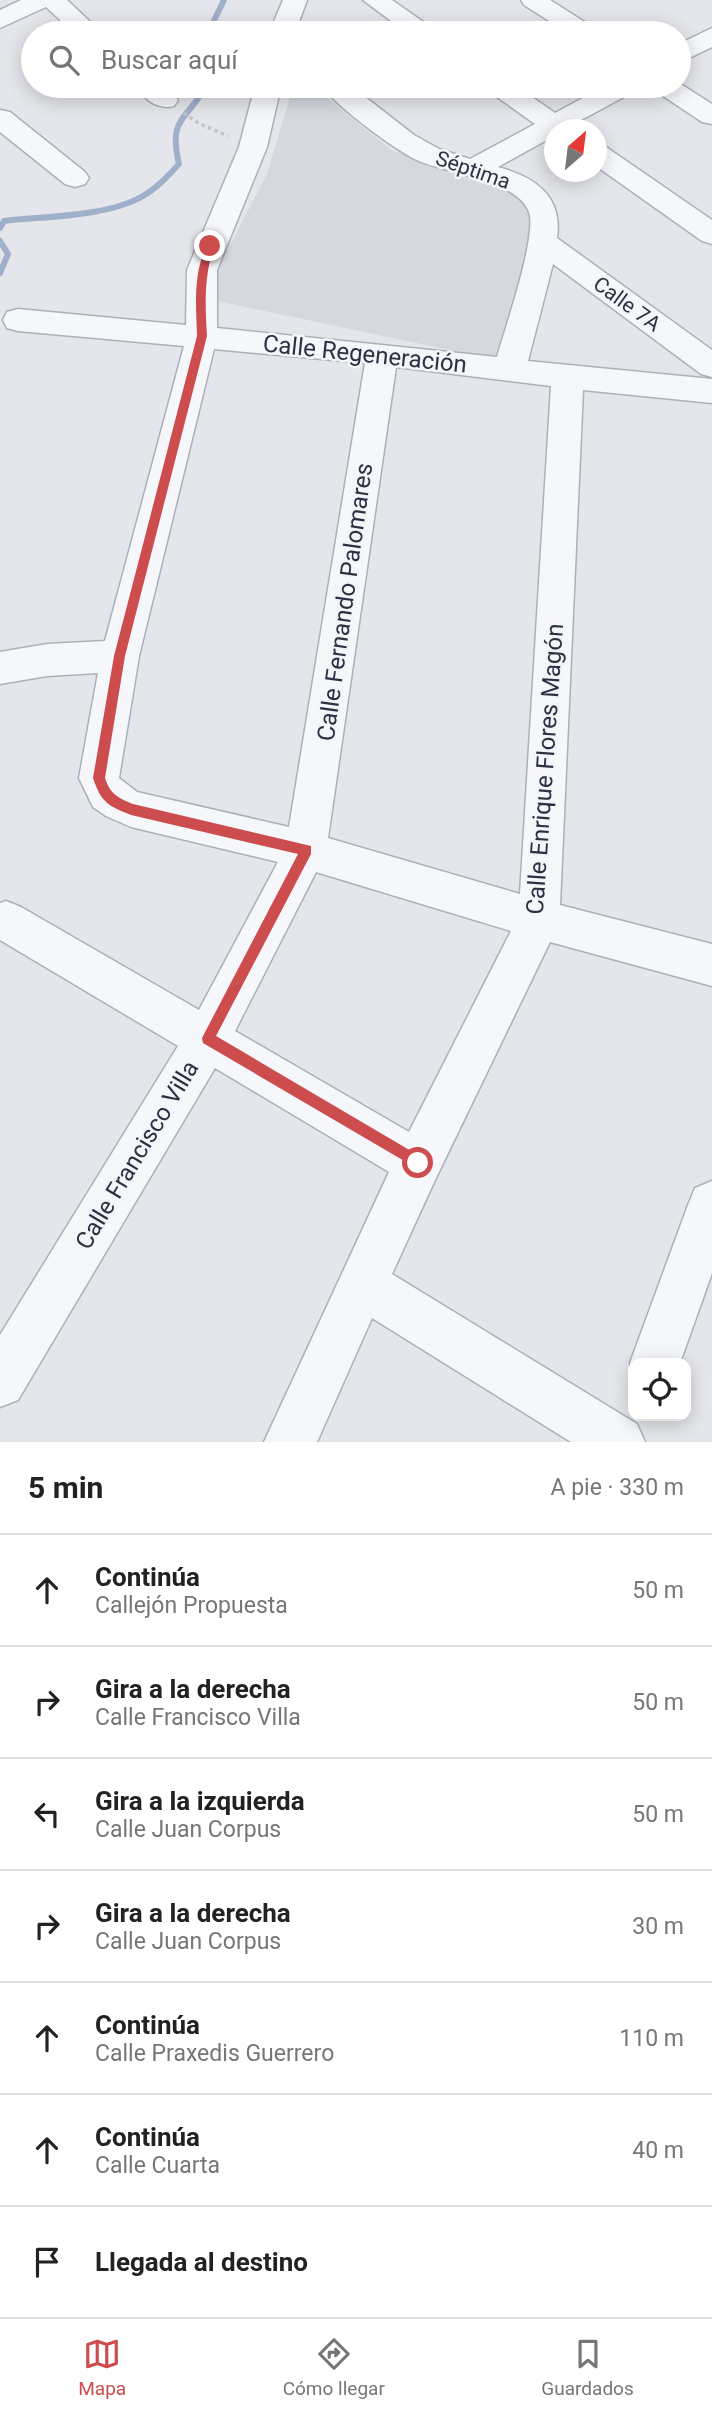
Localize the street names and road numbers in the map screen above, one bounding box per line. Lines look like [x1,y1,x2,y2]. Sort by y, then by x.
street label: Séptima [433,146,513,194]
street label: Calle 7A [589,272,666,337]
street label: Calle Regeneración [262,329,468,379]
street label: Calle Fernando Palomares [312,461,378,743]
street label: Calle Enrique Flores Magón [521,623,569,915]
street label: Calle Francisco Villa [70,1056,204,1254]

